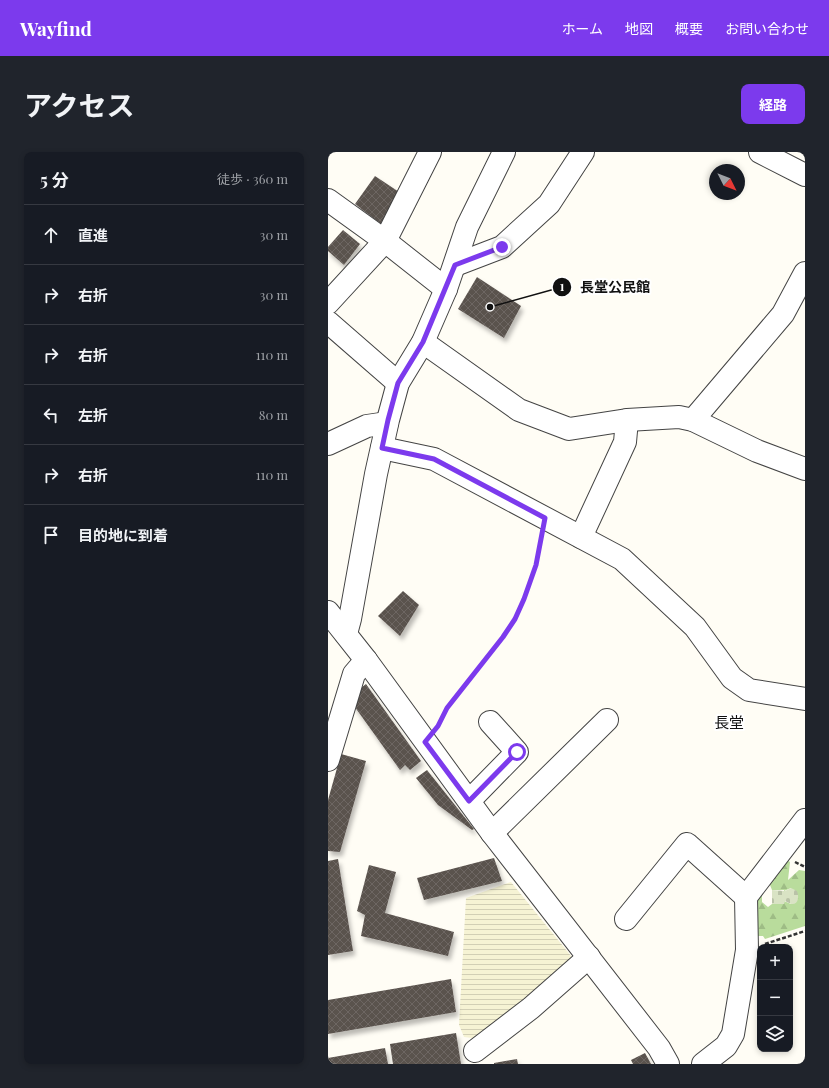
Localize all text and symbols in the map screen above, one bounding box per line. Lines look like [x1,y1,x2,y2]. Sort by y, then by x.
text: Wayfind [20,15,92,41]
text: ホーム [561,19,603,38]
text: 地図 [625,19,653,38]
text: 概要 [675,19,703,38]
text: お問い合わせ [725,19,809,38]
button: 経路 [741,84,805,124]
text: アクセス [24,86,135,123]
north arrow [709,164,745,200]
text: 5 分 [40,168,69,190]
text: 徒歩 · 360 m [217,170,288,187]
icon: ahead [40,224,62,246]
text: 直進 [78,225,108,245]
text: 30 m [260,226,288,243]
route end [493,238,511,256]
callout: 長堂公民館 [552,274,658,300]
text: 長堂公民館 [580,277,650,296]
text: 1 [560,278,565,294]
icon: right [40,284,62,306]
text: 右折 [78,285,108,305]
text: 30 m [260,286,288,303]
icon: right [40,344,62,366]
text: 右折 [78,345,108,365]
text: 110 m [256,346,288,363]
icon: left [40,404,62,426]
text: 左折 [78,405,108,425]
text: 80 m [259,406,288,423]
icon: right [40,464,62,486]
text: 右折 [78,465,108,485]
text: 110 m [256,466,288,483]
icon: arrive [40,524,62,546]
text: 目的地に到着 [78,525,168,545]
district label: 長堂 [714,712,744,732]
route start [508,743,526,761]
map controls [757,944,793,1052]
button: + [757,944,793,980]
button: − [757,980,793,1016]
button: layers [757,1016,793,1052]

